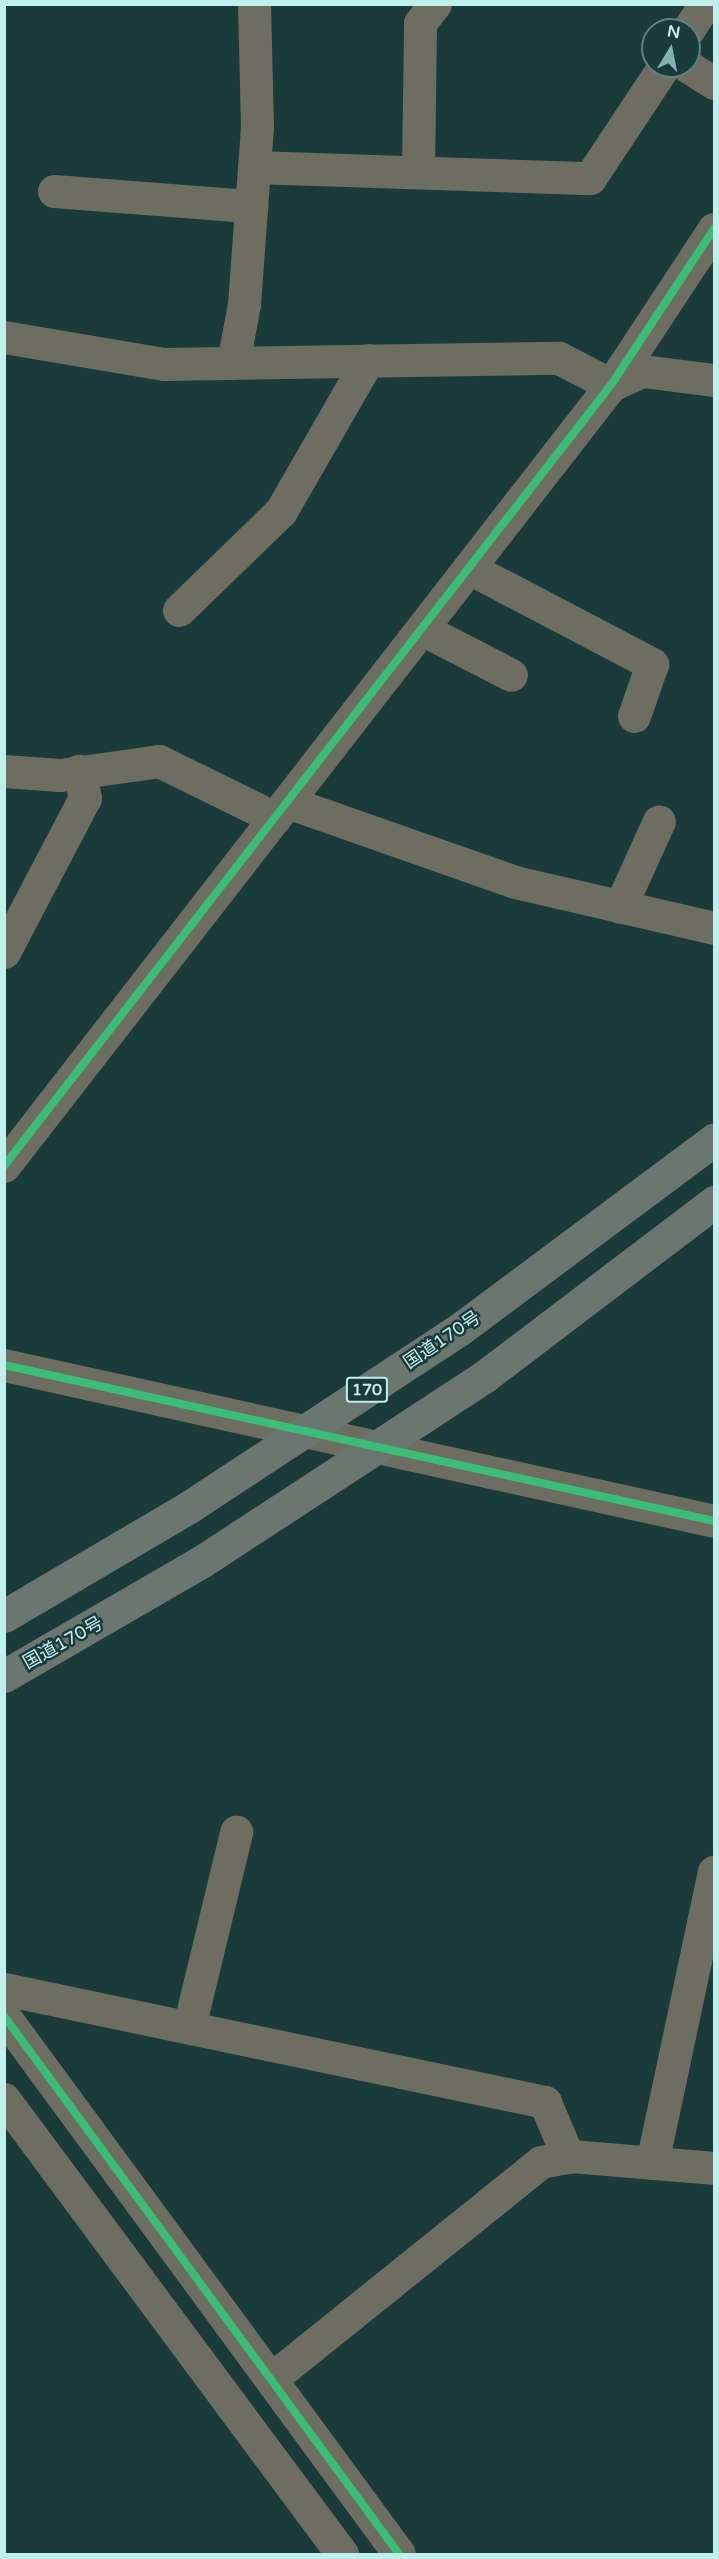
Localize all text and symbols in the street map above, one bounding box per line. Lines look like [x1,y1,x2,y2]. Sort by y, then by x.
north arrow [641,18,701,78]
text: N [666,21,682,43]
street label: 国道170号 [400,1306,484,1374]
road number: 170 [344,1377,389,1403]
street label: 国道170号 [19,1612,107,1674]

